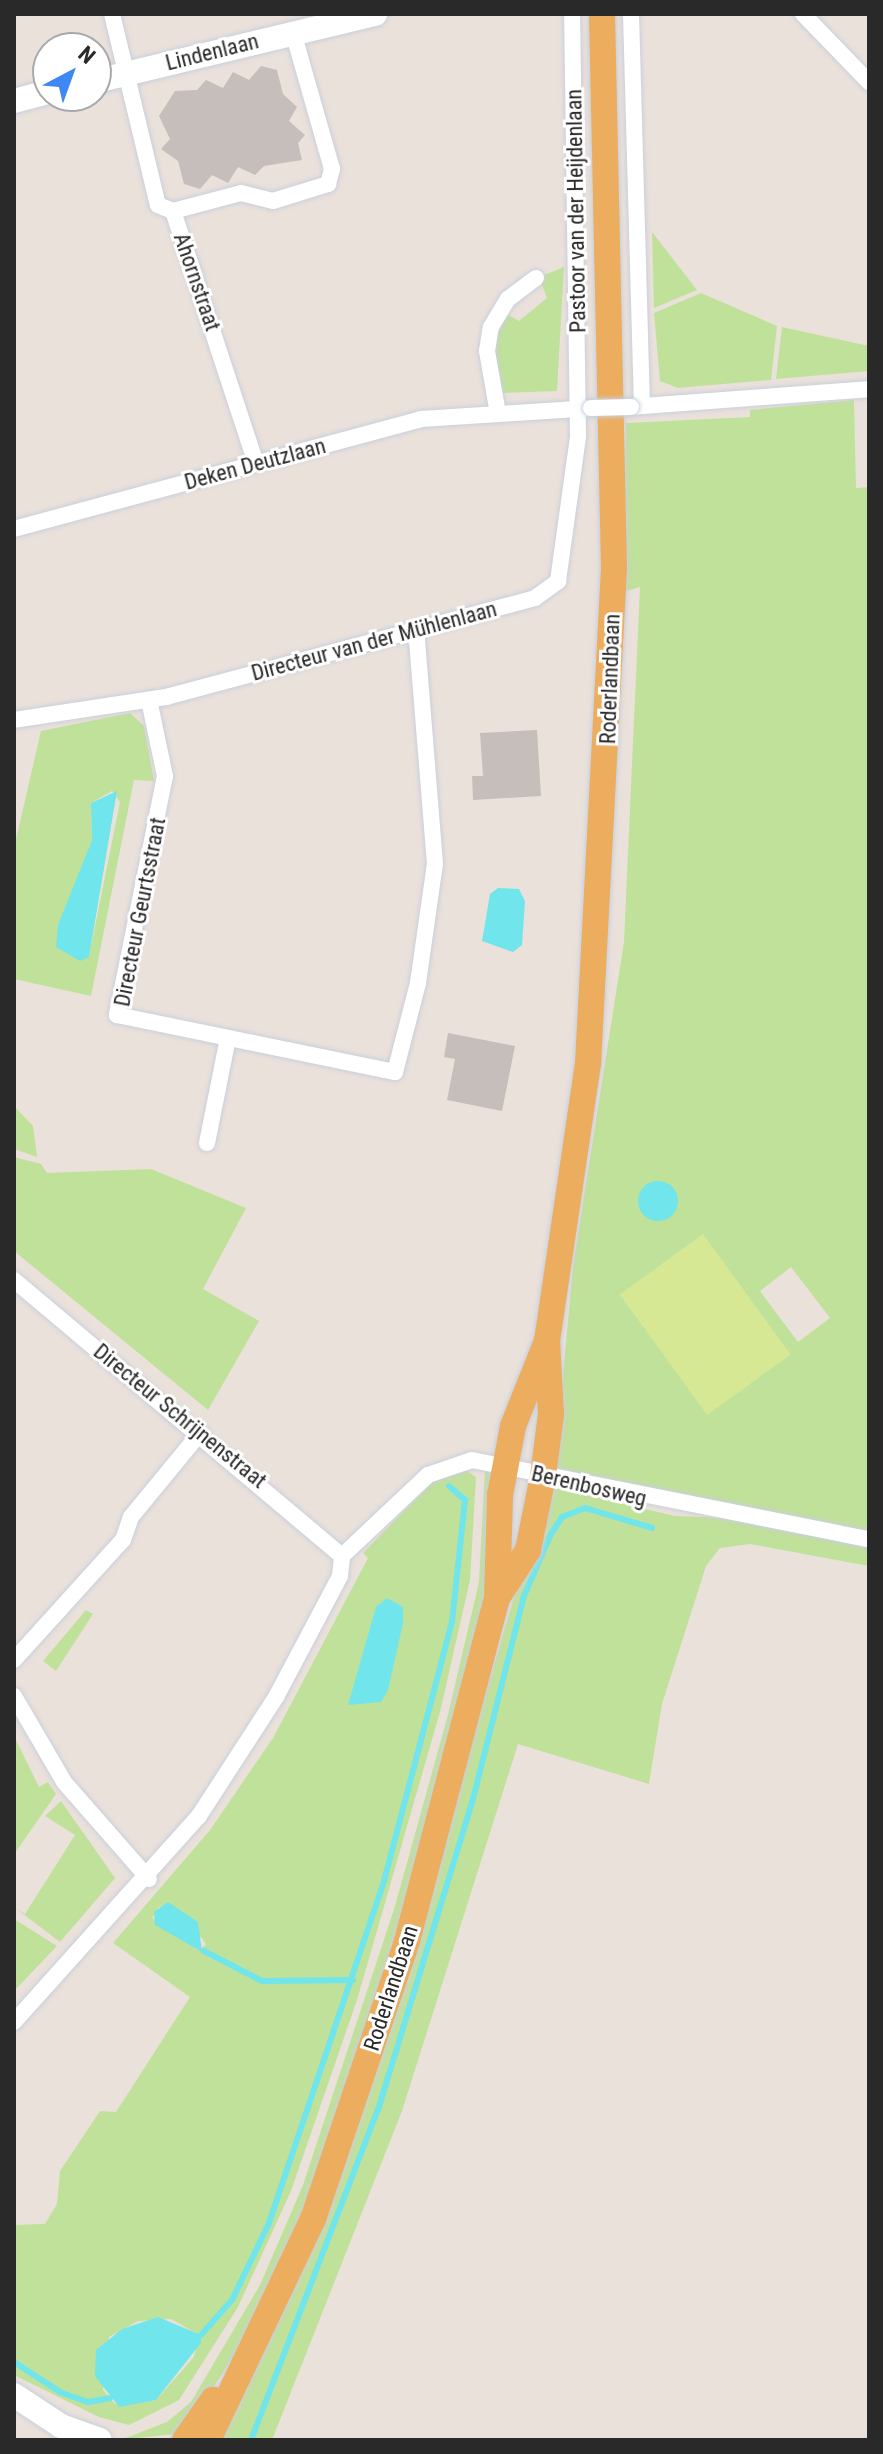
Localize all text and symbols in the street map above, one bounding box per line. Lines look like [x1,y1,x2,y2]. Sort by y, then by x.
street label: Lindenlaan [163,28,261,76]
north arrow [32,32,112,112]
text: N [73,41,100,69]
street label: Pastoor van der Heijdenlaan [561,89,591,333]
street label: Ahornstraat [168,229,226,335]
street label: Deken Deutzlaan [182,432,328,496]
street label: Directeur van der Mühlenlaan [248,596,500,686]
street label: Roderlandbaan [595,613,625,745]
street label: Directeur Geurtsstraat [109,815,171,1009]
street label: Directeur Schrijnenstraat [88,1338,272,1494]
street label: Berenbosweg [529,1460,649,1512]
street label: Roderlandbaan [358,1922,424,2054]

